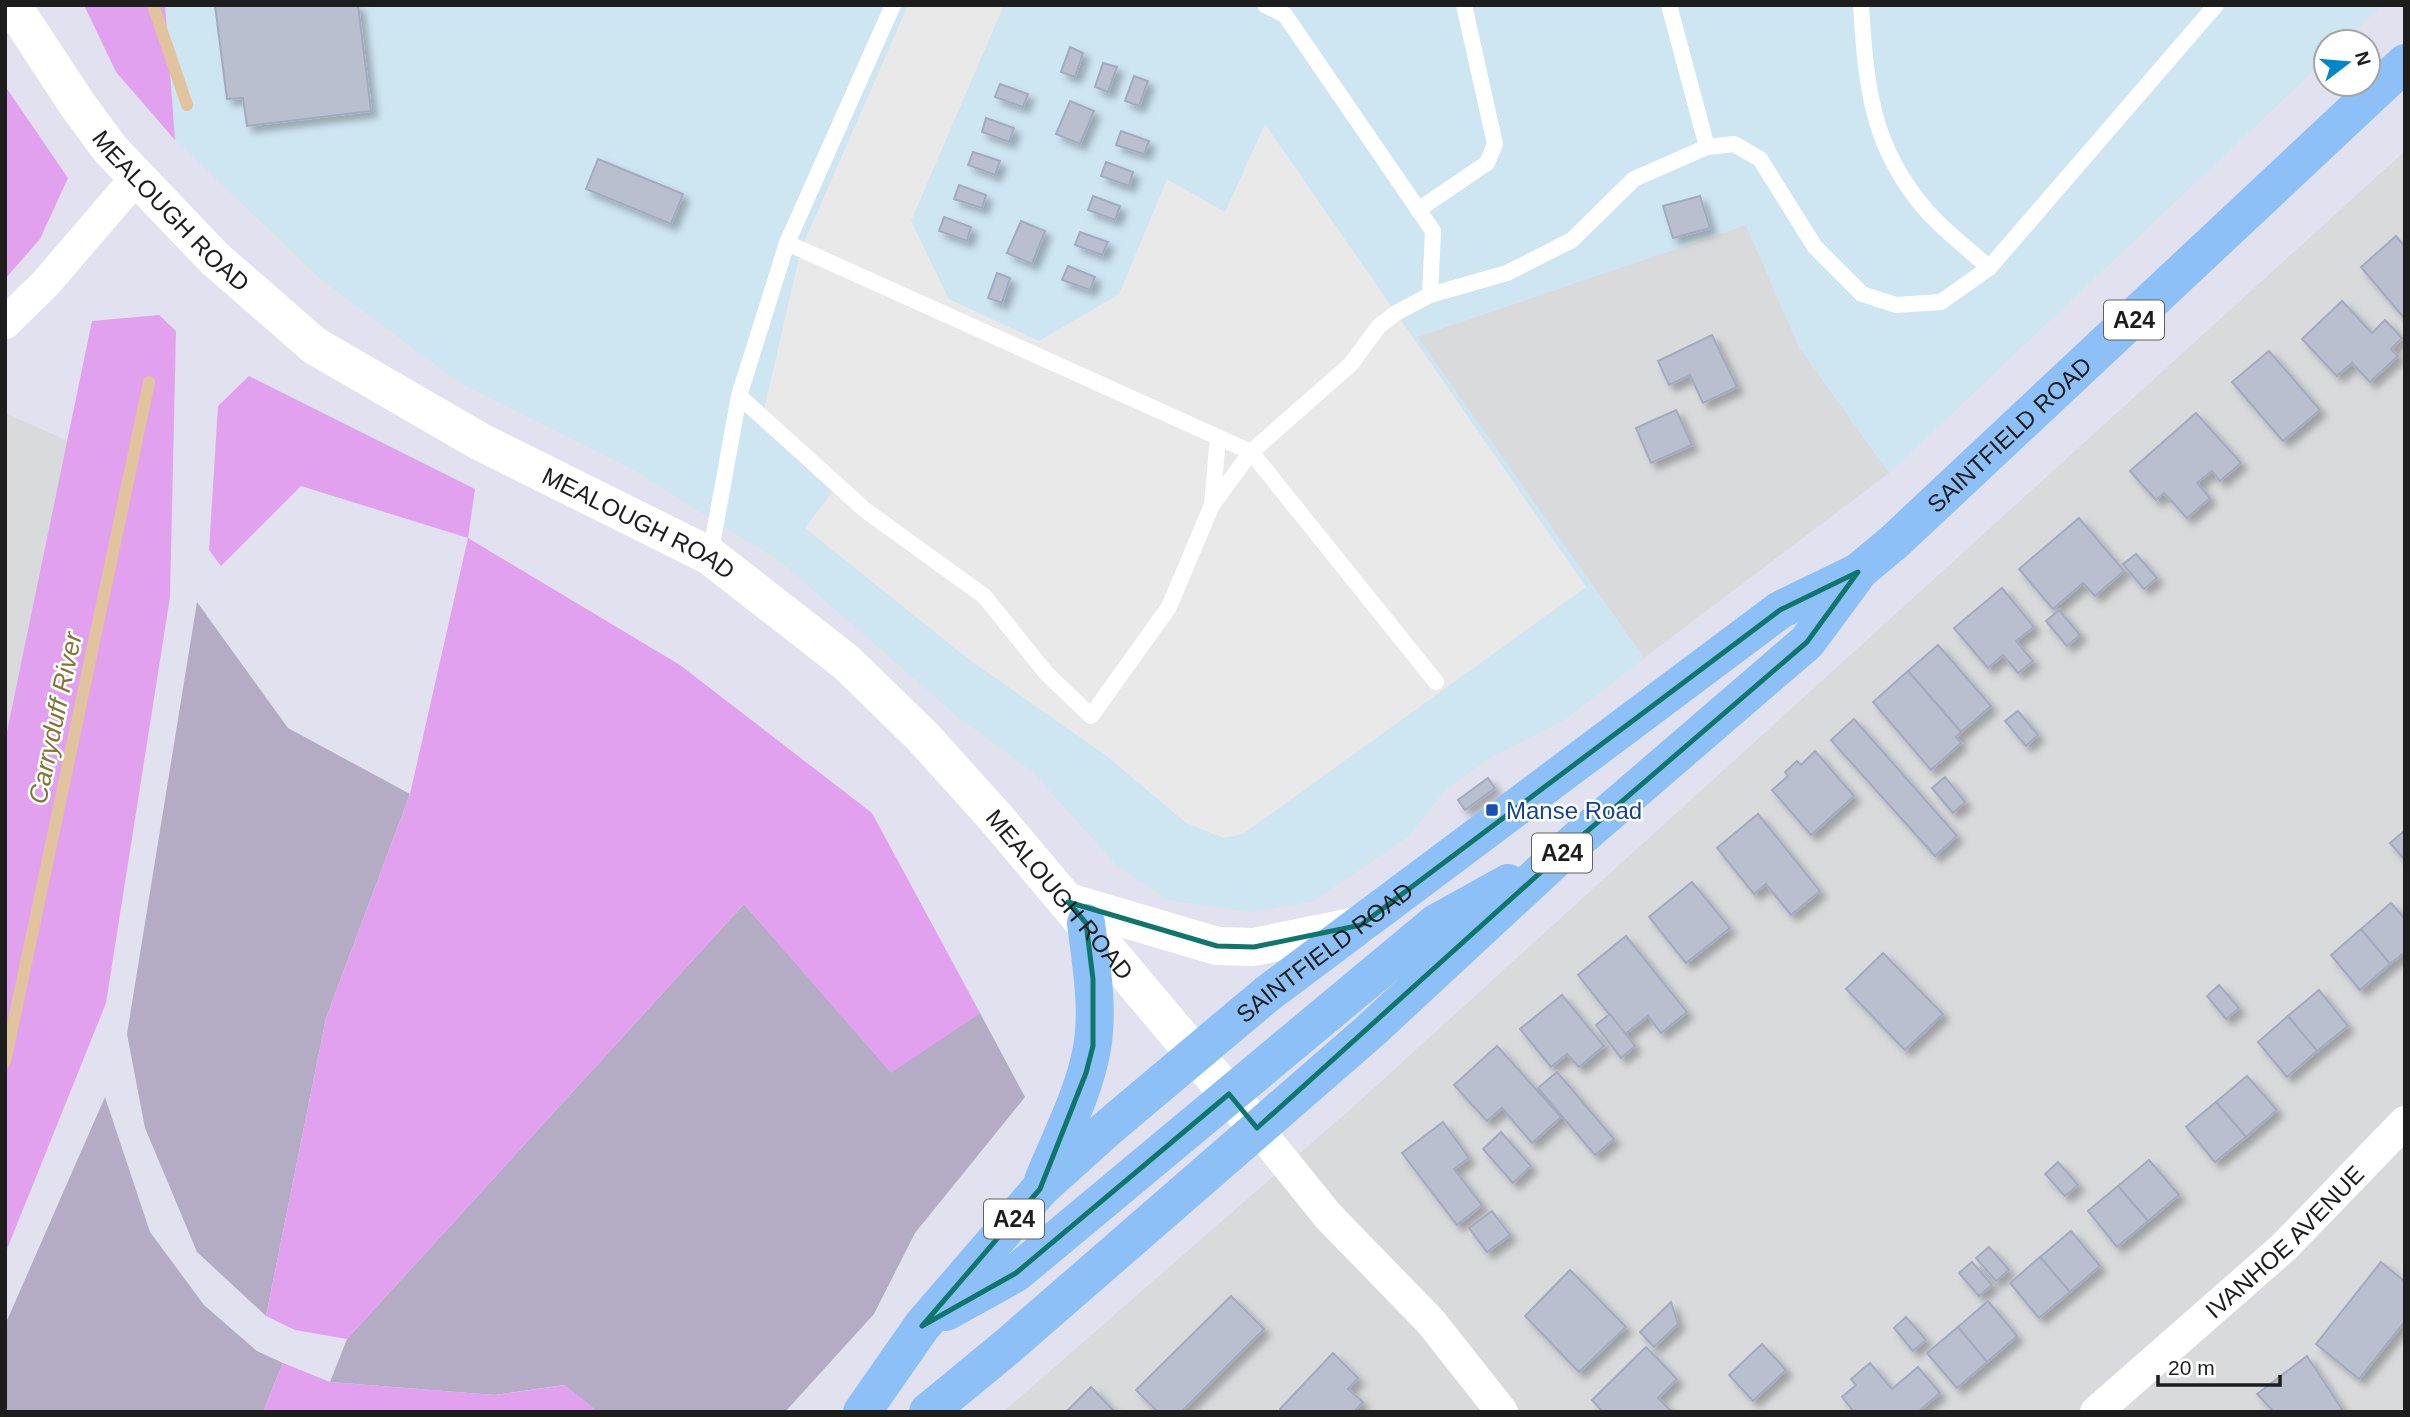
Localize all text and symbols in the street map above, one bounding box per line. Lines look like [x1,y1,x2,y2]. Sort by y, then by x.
north arrow [2312,28,2382,98]
text: N [2351,49,2375,68]
street label: MEALOUGH ROAD [87,125,255,296]
road number: A24 [2104,300,2164,340]
street label: SAINTFIELD ROAD [1921,351,2097,518]
street label: MEALOUGH ROAD [538,461,741,584]
water label: Carryduff River [22,628,88,807]
place label: Manse Road [1506,797,1642,824]
marker: Manse Road [1484,802,1500,818]
street label: MEALOUGH ROAD [981,804,1139,985]
road number: A24 [1532,834,1592,873]
street label: SAINTFIELD ROAD [1230,876,1418,1028]
street label: IVANHOE AVENUE [2200,1160,2369,1323]
road number: A24 [984,1200,1044,1238]
scale bar [2158,1344,2280,1388]
text: 20 m [2168,1356,2215,1379]

